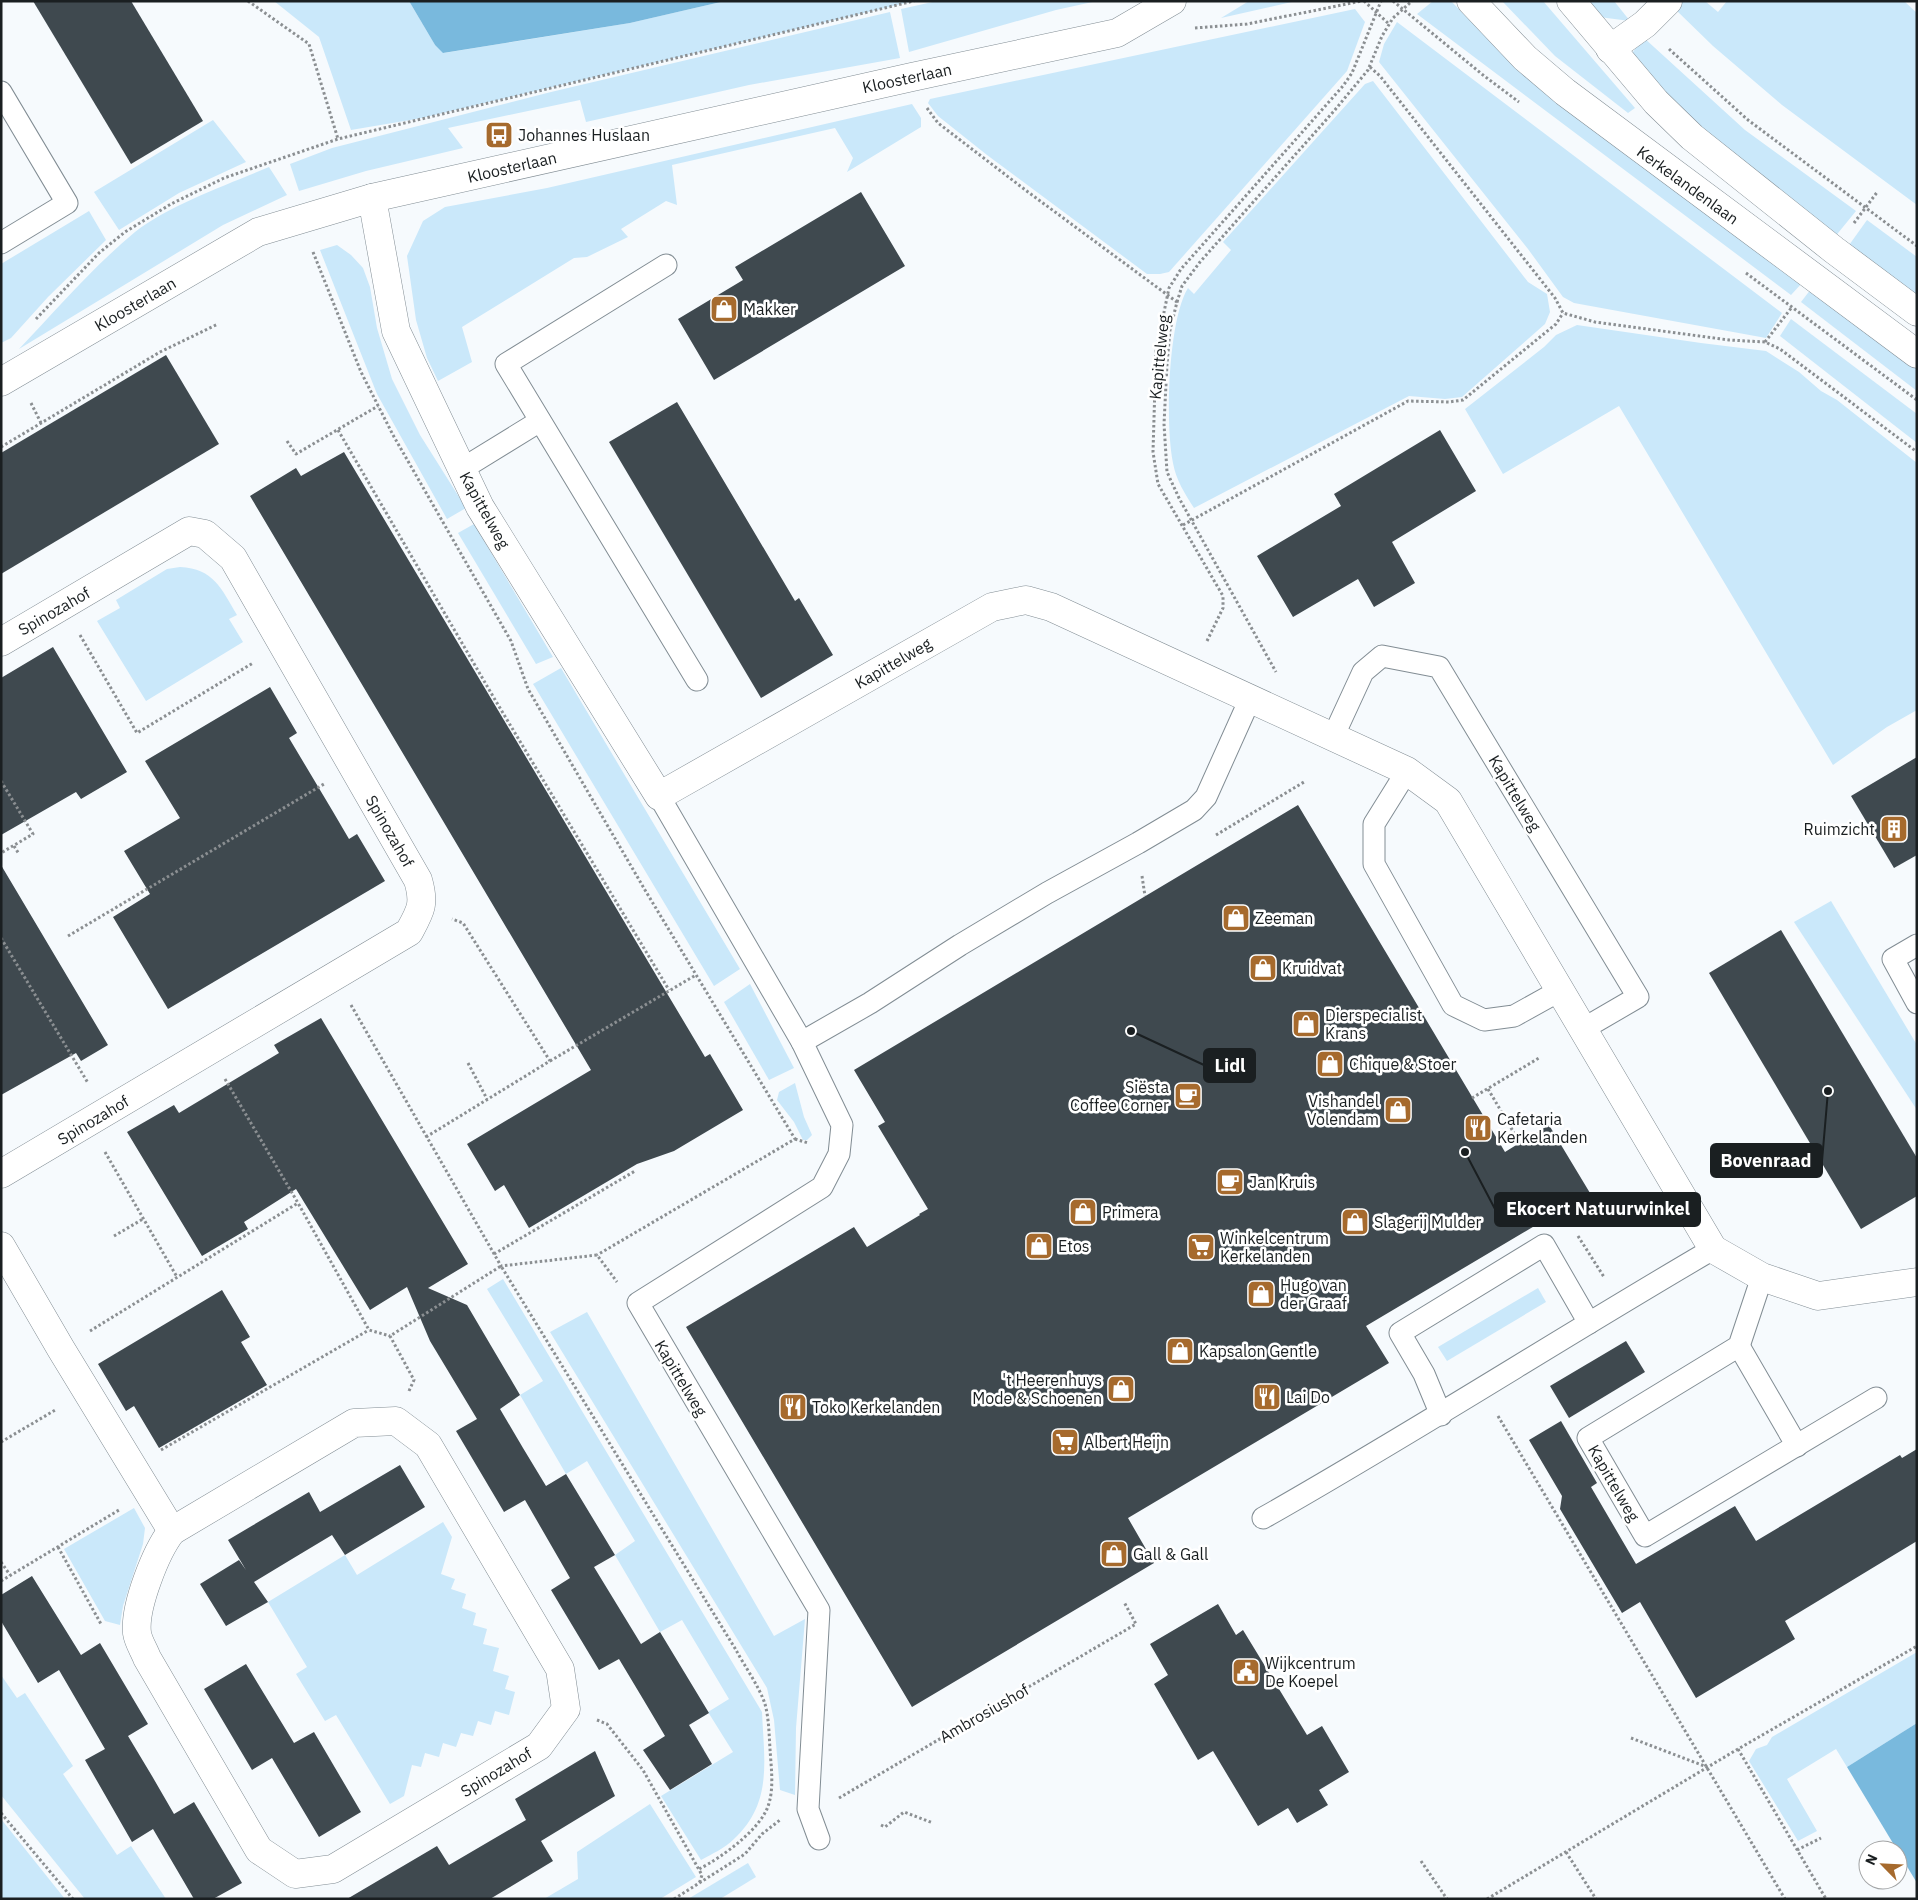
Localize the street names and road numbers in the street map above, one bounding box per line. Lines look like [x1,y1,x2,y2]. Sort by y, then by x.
street label: Kloosterlaan [860,59,954,97]
street label: Kerkelandenlaan [1633,141,1743,229]
street label: Kloosterlaan [465,147,559,187]
street label: Kloosterlaan [91,273,179,335]
street label: Kapittelweg [1145,313,1173,400]
street label: Kapittelweg [456,468,515,553]
street label: Spinozahof [15,582,93,640]
street label: Kapittelweg [851,633,935,693]
street label: Kapittelweg [1484,751,1546,835]
street label: Spinozahof [361,792,419,870]
street label: Spinozahof [54,1091,132,1149]
street label: Kapittelweg [650,1336,712,1420]
street label: Kapittelweg [1584,1441,1644,1525]
street label: Ambrosiushof [936,1679,1032,1747]
street label: Spinozahof [457,1743,535,1801]

